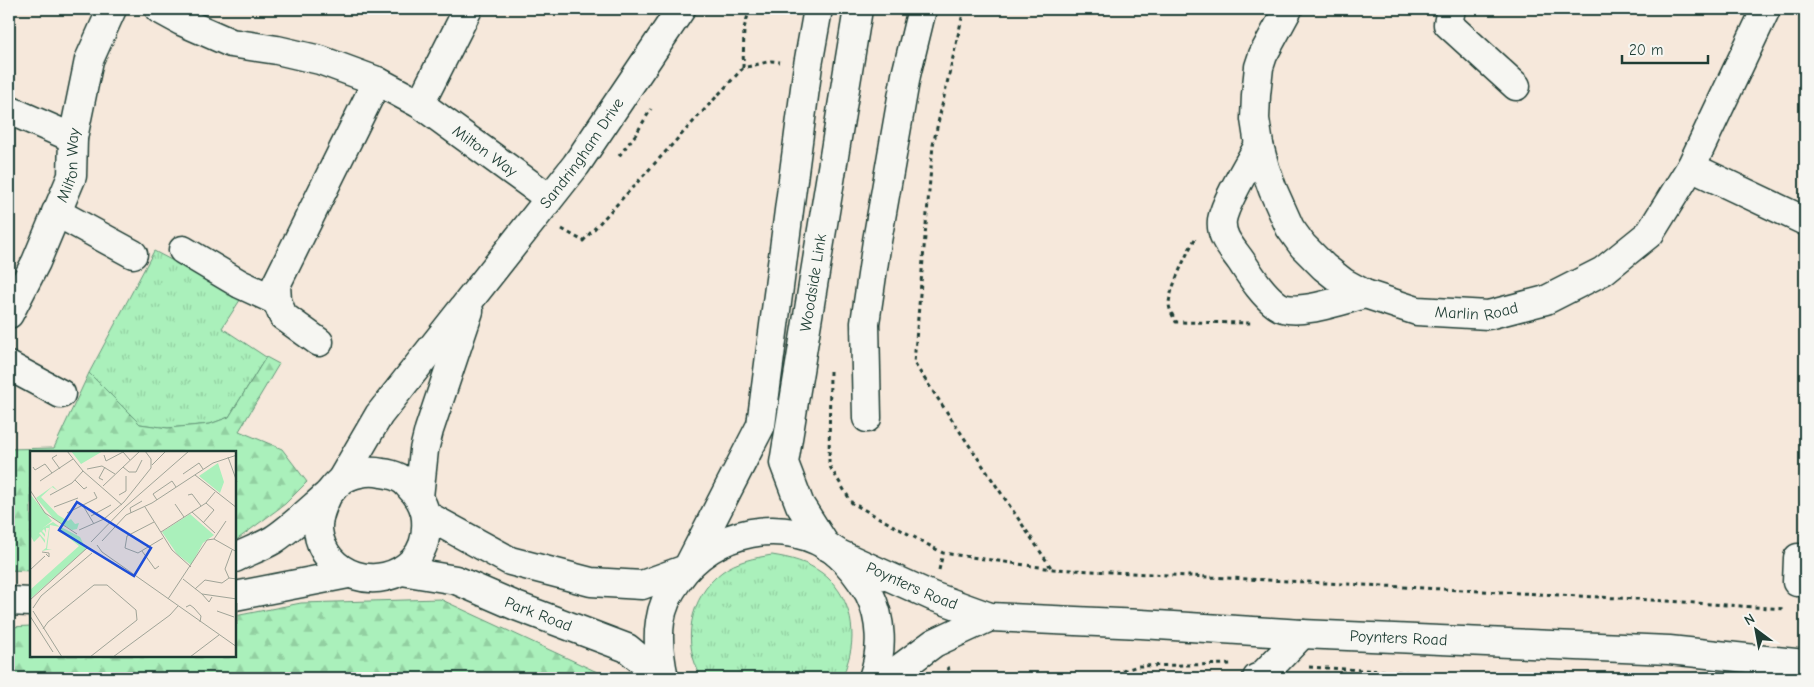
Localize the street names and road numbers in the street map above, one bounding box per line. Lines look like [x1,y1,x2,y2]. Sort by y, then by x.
street label: Sandringham Drive [536,94,628,212]
street label: Milton Way [449,122,521,181]
street label: Milton Way [53,126,84,205]
street label: Woodside Link [797,232,830,333]
street label: Marlin Road [1434,299,1520,325]
street label: Poynters Road [863,558,960,614]
street label: Park Road [502,593,575,635]
street label: Poynters Road [1349,627,1448,649]

